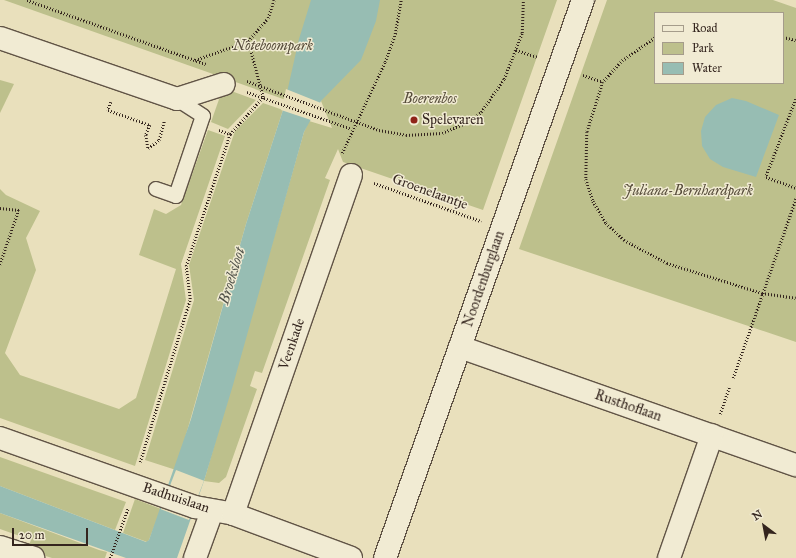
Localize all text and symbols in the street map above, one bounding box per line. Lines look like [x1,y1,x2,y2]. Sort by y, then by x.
legend [654,12,784,84]
text: Road [692,21,718,35]
park label: Noteboompark [233,38,313,54]
text: Park [692,41,714,55]
text: Water [692,61,722,75]
park label: Boerenbos [403,91,457,107]
place label: Spelevaren [422,112,484,128]
marker: Spelevaren [409,115,419,125]
street label: Groenelaantje [390,171,470,213]
park label: Juliana-Bernhardpark [623,183,753,199]
street label: Noordenburglaan [460,229,508,329]
water label: Broeksloot [215,245,249,307]
street label: Veenkade [275,316,309,372]
street label: Rusthoflaan [592,387,664,425]
street label: Badhuislaan [140,479,212,517]
north arrow [744,506,784,546]
text: N [750,507,765,523]
scale bar [14,520,90,546]
text: 20 m [19,528,45,542]

